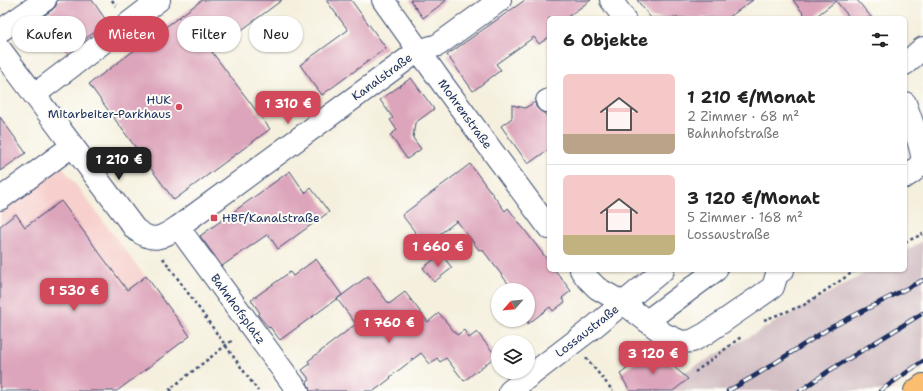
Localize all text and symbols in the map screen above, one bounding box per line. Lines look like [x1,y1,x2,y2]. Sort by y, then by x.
chip: Kaufen [12,16,86,52]
chip: Mieten [94,16,169,52]
chip: Filter [177,16,241,52]
chip: Neu [249,16,303,52]
text: 6 Objekte [563,29,648,51]
icon: filters [869,29,891,51]
street label: Kanalstraße [349,50,416,104]
street label: Mohrenstraße [434,76,496,152]
text: 1 210 €/Monat [687,86,815,108]
icon: home [595,90,643,138]
pin: 1 310 € [251,91,325,125]
place label: HUK Mitarbeiter-Parkhaus [48,92,171,122]
text: 1 310 € [264,95,312,112]
marker: HUK Mitarbeiter-Parkhaus [174,102,184,112]
text: 2 Zimmer · 68 m² [687,108,799,125]
text: Bahnhofstraße [687,125,779,142]
pin: 1 210 € [82,147,156,181]
text: 1 210 € [95,151,143,168]
text: 3 120 €/Monat [687,187,820,209]
icon: home [595,191,643,239]
text: 5 Zimmer · 168 m² [687,209,803,226]
place label: HBF/Kanalstraße [222,210,320,226]
marker: HBF/Kanalstraße [209,213,219,223]
text: Lossaustraße [687,226,770,243]
pin: 1 660 € [401,234,475,268]
text: 1 660 € [412,238,464,255]
street label: Bahnhofsplatz [207,271,269,347]
pin: 1 530 € [37,278,111,312]
text: 1 530 € [49,282,99,299]
north arrow [491,283,535,327]
map controls [491,283,535,379]
street label: Lossaustraße [552,301,622,361]
pin: 1 760 € [352,310,426,344]
text: 1 760 € [363,314,415,331]
button: layers [491,335,535,379]
pin: 3 120 € [616,341,690,375]
text: 3 120 € [628,345,678,362]

